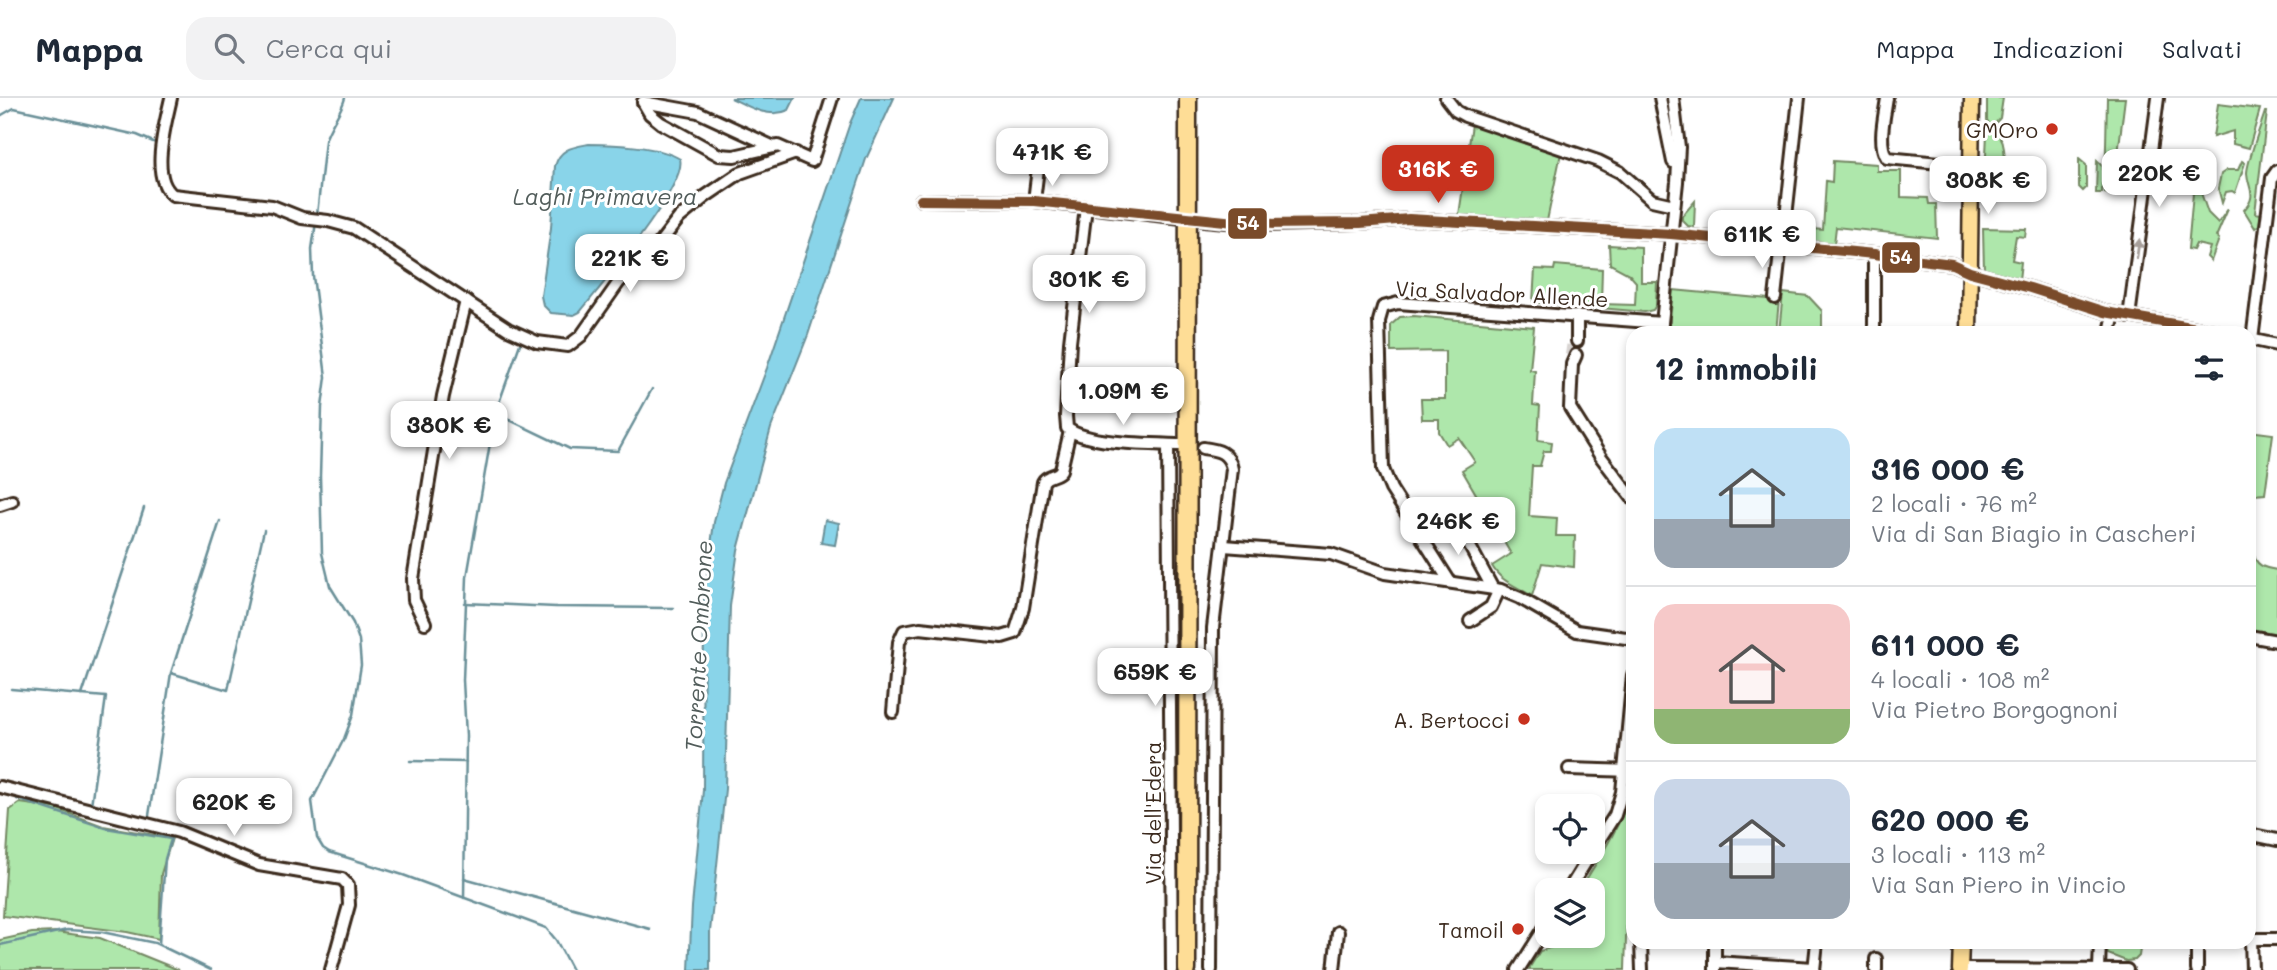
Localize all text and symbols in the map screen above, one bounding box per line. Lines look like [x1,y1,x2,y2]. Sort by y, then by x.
search box [186,17,676,80]
text: Mappa [35,27,144,70]
icon: search [210,29,248,67]
text: Cerca qui [266,31,392,65]
text: Mappa [1876,33,1955,64]
text: Indicazioni [1993,33,2124,64]
text: Salvati [2162,33,2242,64]
place label: GMOro [1966,116,2038,143]
marker: GMOro [2044,121,2060,137]
pin: 471K € [995,129,1109,188]
text: 471K € [1012,136,1092,166]
pin: 316K € [1381,146,1495,205]
pin: 220K € [2102,150,2216,209]
text: 316K € [1398,153,1478,183]
pin: 308K € [1931,156,2045,216]
text: 220K € [2118,157,2200,187]
text: 308K € [1946,164,2030,194]
water label: Laghi Primavera [513,181,697,211]
line badge: 54 [1227,207,1268,240]
text: 54 [1236,210,1260,235]
pin: 611K € [1705,211,1819,270]
text: 611K € [1724,218,1800,248]
pin: 221K € [573,234,687,294]
one-way arrow [2133,238,2144,260]
line badge: 54 [1881,241,1921,274]
text: 221K € [591,242,669,272]
text: 54 [1889,244,1913,269]
pin: 301K € [1032,256,1146,315]
text: 301K € [1049,263,1129,293]
street label: Via Salvador Allende [1395,274,1609,312]
text: 12 immobili [1654,348,1818,388]
icon: filters [2190,349,2228,387]
pin: 1.09M € [1058,368,1188,427]
text: 1.09M € [1077,375,1169,405]
pin: 380K € [392,402,506,461]
text: 380K € [407,409,491,439]
text: 316 000 € [1871,448,2024,488]
icon: home [1710,456,1794,540]
text: 2 locali · 76 m² [1871,488,2037,518]
pin: 246K € [1401,498,1515,557]
text: 246K € [1416,505,1500,535]
text: Via di San Biagio in Cascheri [1871,518,2196,548]
water label: Torrente Ombrone [677,540,719,752]
text: 611 000 € [1871,624,2020,664]
icon: home [1710,632,1794,716]
pin: 659K € [1098,648,1212,708]
text: 659K € [1113,656,1197,686]
text: 4 locali · 108 m² [1871,664,2049,694]
text: Via Pietro Borgognoni [1871,694,2118,724]
place label: A. Bertocci [1393,706,1510,733]
marker: A. Bertocci [1516,711,1532,727]
street label: Via dell'Edera [1139,741,1166,885]
pin: 620K € [177,778,291,838]
text: 620K € [192,786,276,816]
map controls [1535,794,1605,948]
button: locate [1535,794,1605,864]
text: 620 000 € [1871,799,2029,839]
icon: home [1710,807,1794,891]
text: 3 locali · 113 m² [1871,839,2045,869]
text: Via San Piero in Vincio [1871,869,2126,899]
button: layers [1535,878,1605,948]
place label: Tamoil [1438,916,1504,943]
marker: Tamoil [1510,921,1526,937]

